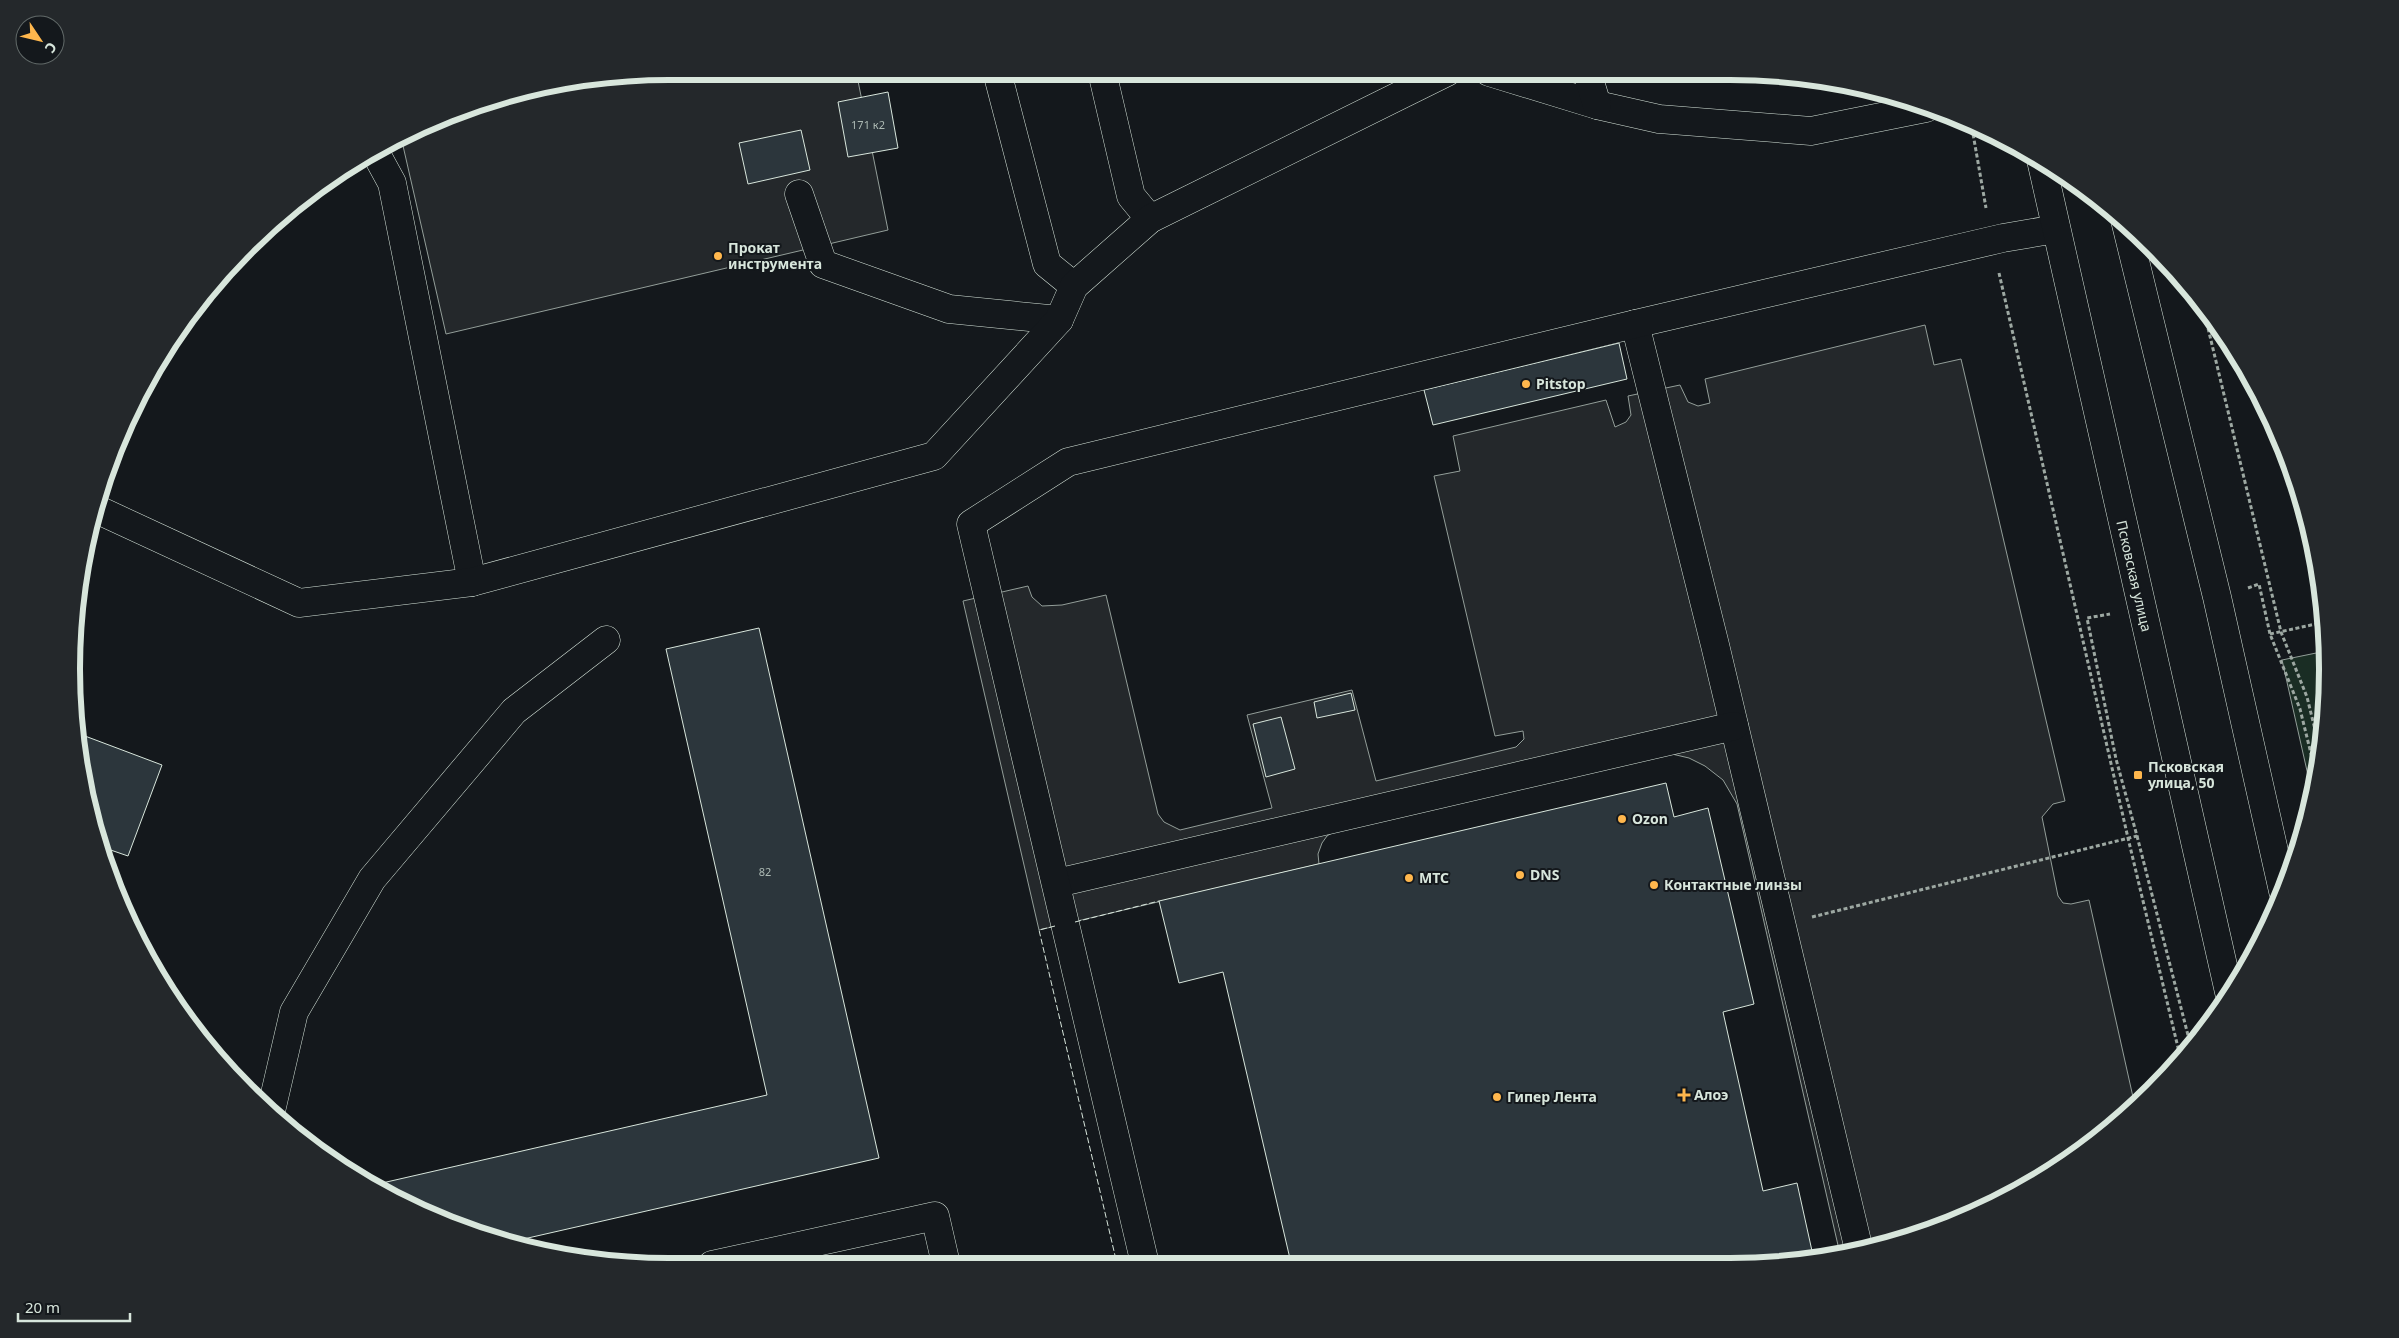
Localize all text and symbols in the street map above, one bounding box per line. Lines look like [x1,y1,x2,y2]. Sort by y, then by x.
north arrow [15,15,65,65]
text: С [41,39,61,57]
house number: 171 к2 [851,117,885,132]
place label: Прокат инструмента [728,238,822,273]
marker: Прокат инструмента [712,250,724,262]
place label: Pitstop [1536,374,1586,393]
marker: Pitstop [1520,378,1532,390]
street label: Псковская улица [2112,518,2157,633]
place label: Псковская улица, 50 [2147,757,2224,792]
marker: Псковская улица, 50 [2132,769,2144,781]
place label: Ozon [1632,809,1668,828]
marker: Ozon [1616,813,1628,825]
house number: 82 [759,864,771,879]
place label: DNS [1530,865,1560,884]
place label: МТС [1419,868,1449,887]
marker: DNS [1514,869,1526,881]
marker: МТС [1403,872,1415,884]
place label: Контактные линзы [1664,875,1802,894]
marker: Контактные линзы [1648,879,1660,891]
place label: Алоэ [1694,1085,1728,1104]
place label: Гипер Лента [1507,1087,1597,1106]
marker: Алоэ [1678,1089,1690,1101]
marker: Гипер Лента [1491,1091,1503,1103]
scale bar [18,1290,130,1322]
text: 20 m [25,1297,60,1317]

